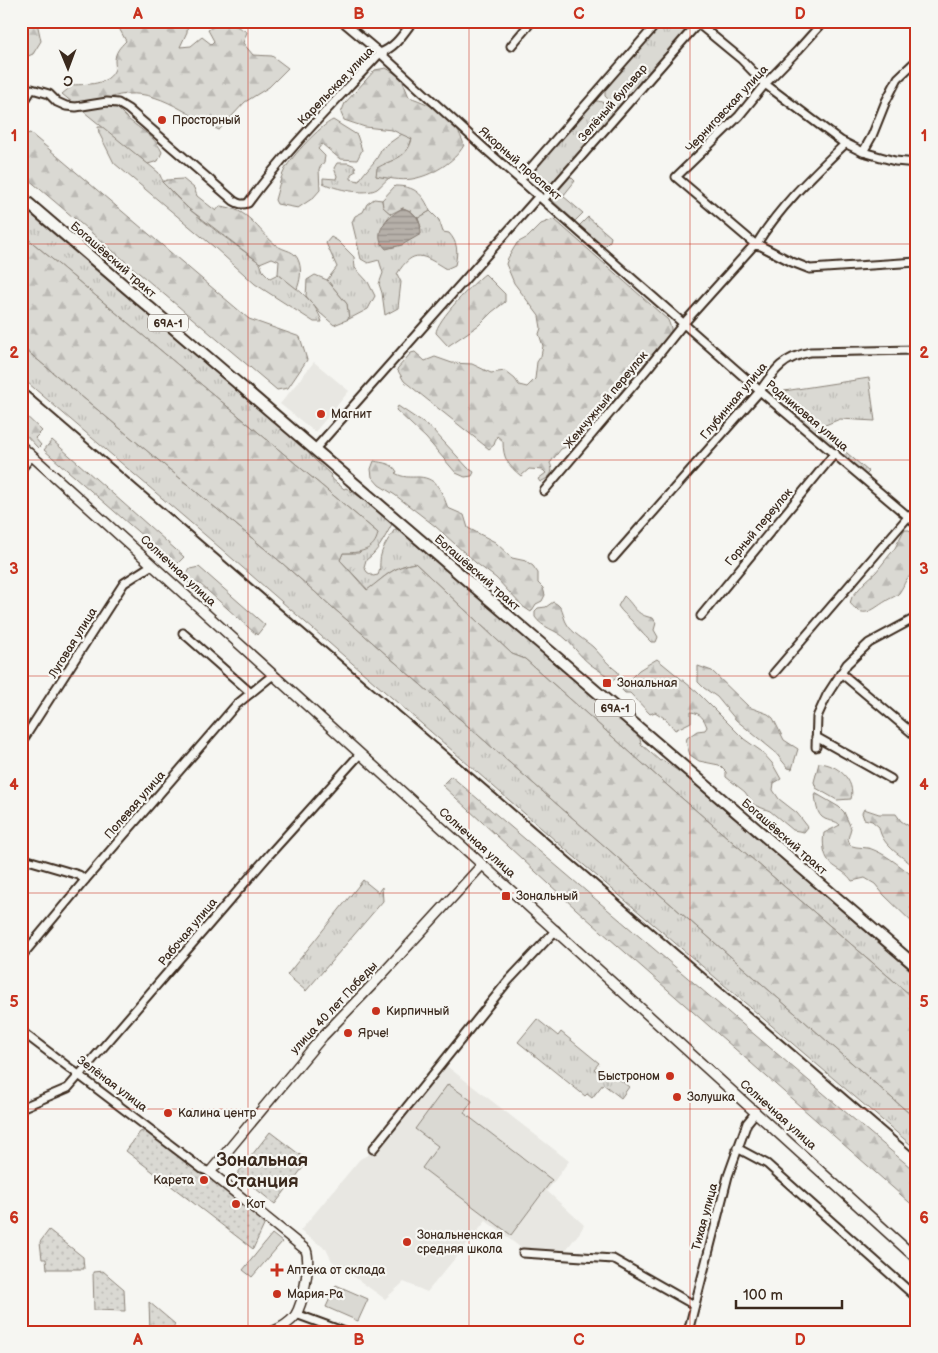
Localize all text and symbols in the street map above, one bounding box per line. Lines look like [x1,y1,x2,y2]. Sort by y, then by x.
text: A [132,5,143,24]
text: B [353,5,365,24]
text: C [573,5,585,24]
text: D [794,5,806,24]
north arrow [42,42,92,92]
street label: Карельская улица [295,44,377,128]
street label: Зелёный бульвар [575,61,651,145]
street label: Черниговская улица [683,62,771,156]
text: С [63,72,73,89]
place label: Просторный [172,113,241,128]
marker: Просторный [156,114,168,126]
street label: Якорный проспект [476,124,565,204]
text: 1 [11,127,17,146]
text: 1 [921,127,927,146]
street label: Богашёвский тракт [67,219,159,302]
road number: 69А-1 [148,314,188,332]
text: 2 [9,344,19,363]
text: 2 [919,344,929,363]
street label: Жемчужный переулок [561,348,652,452]
street label: Глубинная улица [697,359,771,443]
street label: Родниковая улица [763,377,851,455]
place label: Магнит [331,407,372,422]
marker: Магнит [315,408,327,420]
street label: Горный переулок [722,484,796,569]
street label: Солнечная улица [137,532,219,610]
street label: Богашёвский тракт [431,532,523,615]
text: 3 [9,560,19,579]
text: 3 [919,560,929,579]
street label: Луговая улица [45,605,101,682]
place label: Зональная [617,676,678,691]
marker: Зональная [601,677,613,689]
road number: 69А-1 [595,700,635,716]
street label: Полевая улица [101,768,169,842]
text: 4 [9,776,19,795]
text: 4 [919,776,929,795]
street label: Богашёвский тракт [738,796,830,879]
street label: Солнечная улица [436,805,518,881]
place label: Зональный [516,889,578,904]
marker: Зональный [500,890,512,902]
street label: Рабочая улица [155,895,221,969]
street label: улица 40 лет Победы [287,959,381,1057]
text: 5 [9,993,19,1012]
text: 5 [919,993,929,1012]
place label: Кирпичный [386,1004,449,1019]
marker: Кирпичный [370,1005,382,1017]
place label: Ярче! [358,1026,389,1041]
marker: Ярче! [342,1027,354,1039]
street label: Зелёная улица [74,1053,150,1115]
place label: Быстроном [598,1069,660,1084]
marker: Быстроном [664,1070,676,1082]
street label: Солнечная улица [737,1077,819,1153]
place label: Золушка [687,1090,735,1105]
marker: Золушка [671,1091,683,1103]
place label: Калина центр [178,1106,257,1121]
marker: Калина центр [162,1107,174,1119]
district label: Зональная Станция [216,1150,308,1192]
place label: Карета [153,1173,194,1188]
marker: Карета [198,1174,210,1186]
street label: Тихая улица [689,1182,721,1252]
place label: Кот [246,1197,266,1212]
marker: Кот [230,1198,242,1210]
text: 6 [9,1209,19,1228]
text: 6 [919,1209,929,1228]
place label: Зональненская средняя школа [417,1228,503,1257]
marker: Зональненская средняя школа [401,1236,413,1248]
place label: Аптека от склада [286,1263,385,1278]
marker: Аптека от склада [271,1264,283,1276]
scale bar [736,1278,842,1310]
text: 100 m [743,1286,783,1305]
place label: Мария-Ра [287,1287,343,1302]
marker: Мария-Ра [271,1288,283,1300]
text: A [132,1331,143,1350]
text: B [353,1331,365,1350]
text: C [573,1331,585,1350]
text: D [794,1331,806,1350]

